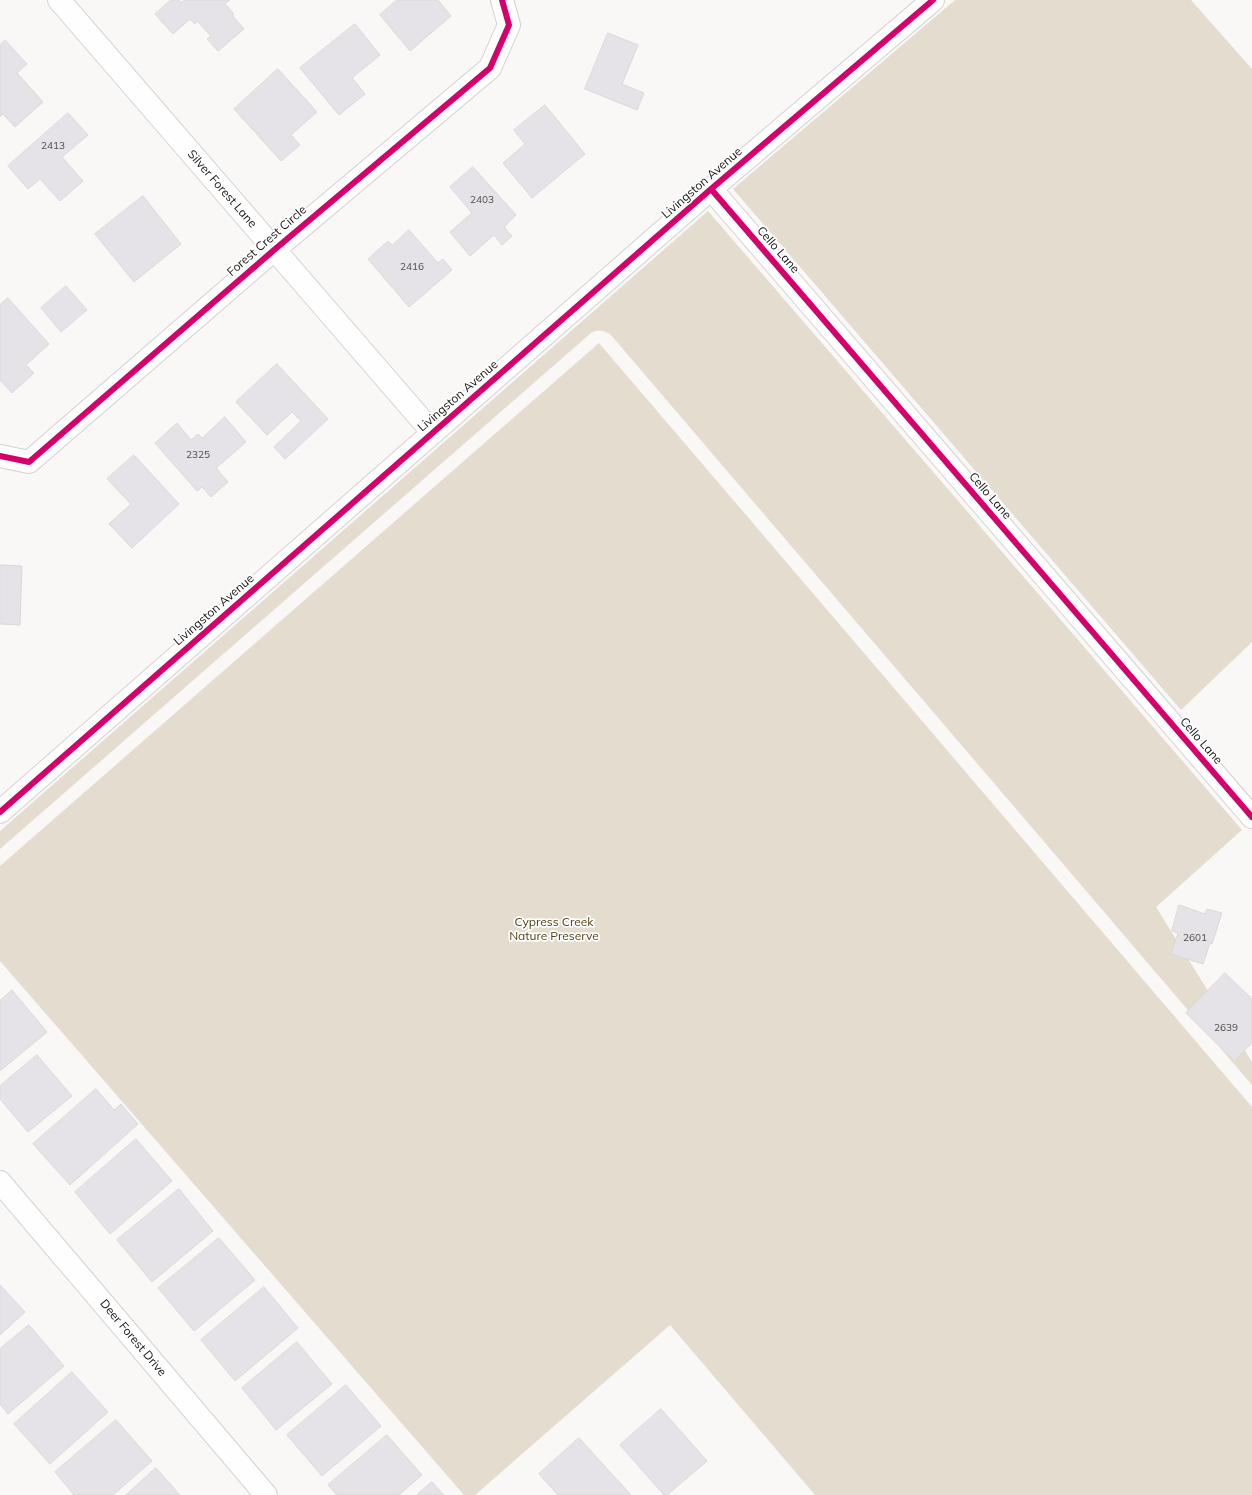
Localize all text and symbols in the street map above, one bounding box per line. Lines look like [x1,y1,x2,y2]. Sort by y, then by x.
house number: 2413 [41,140,65,152]
street label: Livingston Avenue [659,144,745,222]
street label: Silver Forest Lane [184,147,260,231]
house number: 2403 [470,194,494,206]
street label: Forest Crest Circle [224,203,310,279]
street label: Cello Lane [754,224,802,276]
house number: 2416 [400,261,424,273]
street label: Livingston Avenue [415,357,501,435]
house number: 2325 [186,449,210,461]
street label: Cello Lane [966,470,1014,522]
street label: Livingston Avenue [171,571,257,649]
street label: Cello Lane [1177,715,1225,767]
park label: Cypress Creek Nature Preserve [509,915,599,943]
house number: 2601 [1183,932,1207,944]
house number: 2639 [1214,1022,1238,1034]
street label: Deer Forest Drive [97,1297,169,1379]

